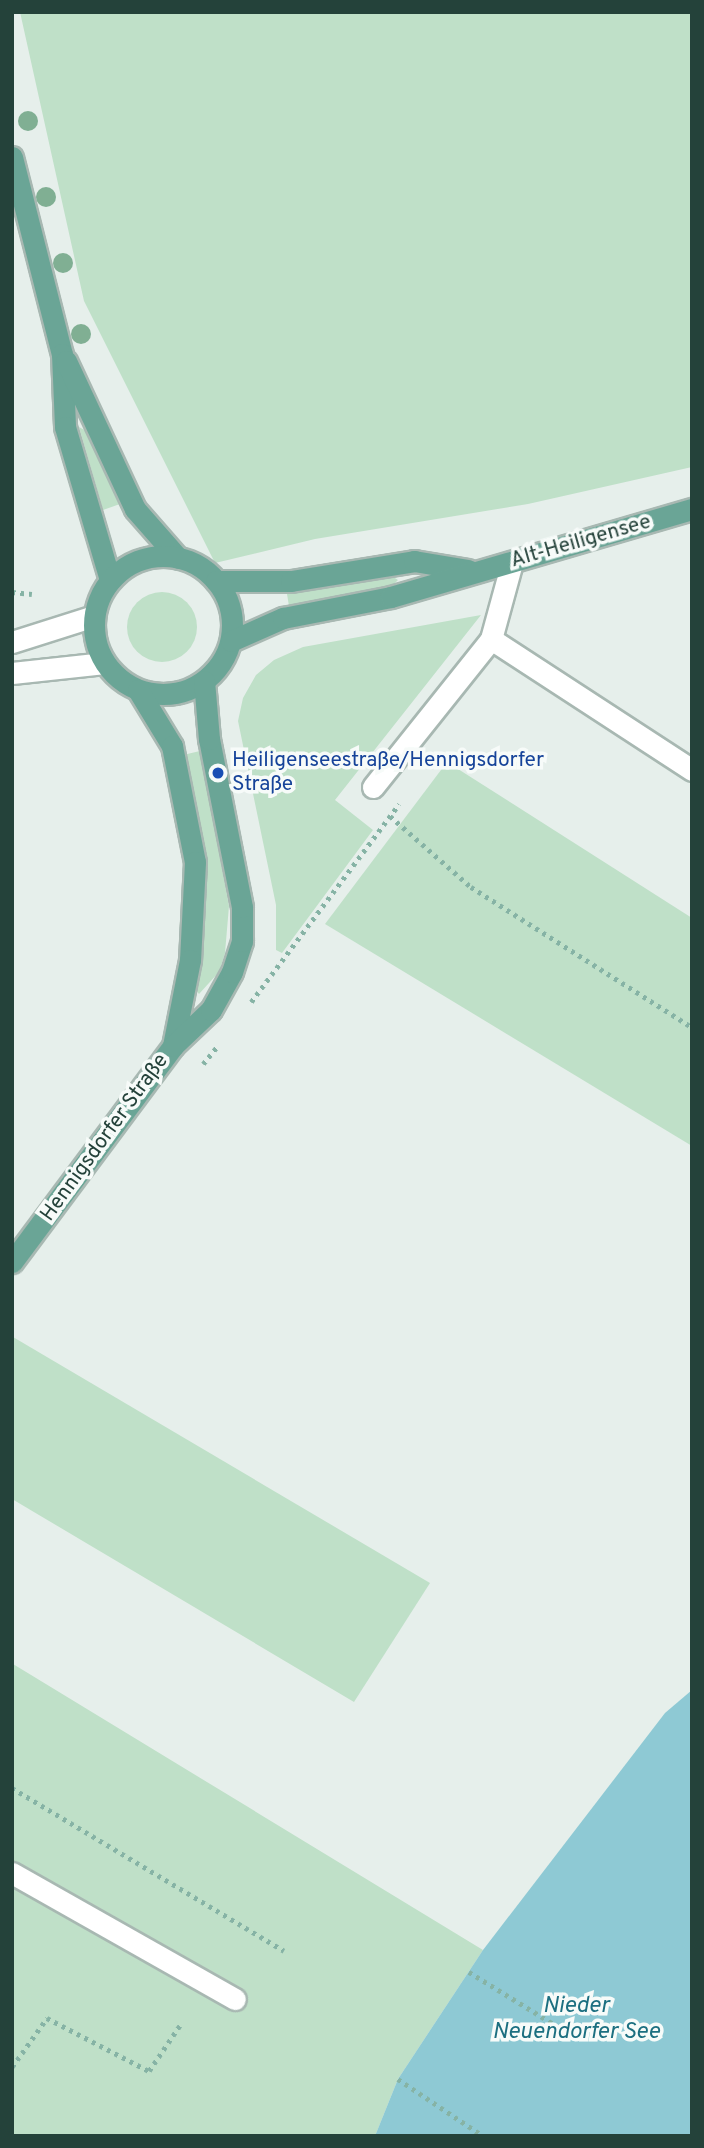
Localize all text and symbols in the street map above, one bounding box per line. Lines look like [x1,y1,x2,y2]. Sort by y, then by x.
street label: Alt-Heiligensee [508,510,654,574]
place label: Heiligenseestraße/Hennigsdorfer Straße [232,748,544,798]
marker: Heiligenseestraße/Hennigsdorfer Straße [210,765,226,781]
street label: Hennigsdorfer Straße [36,1049,174,1227]
water label: Nieder Neuendorfer See [492,1993,660,2047]

